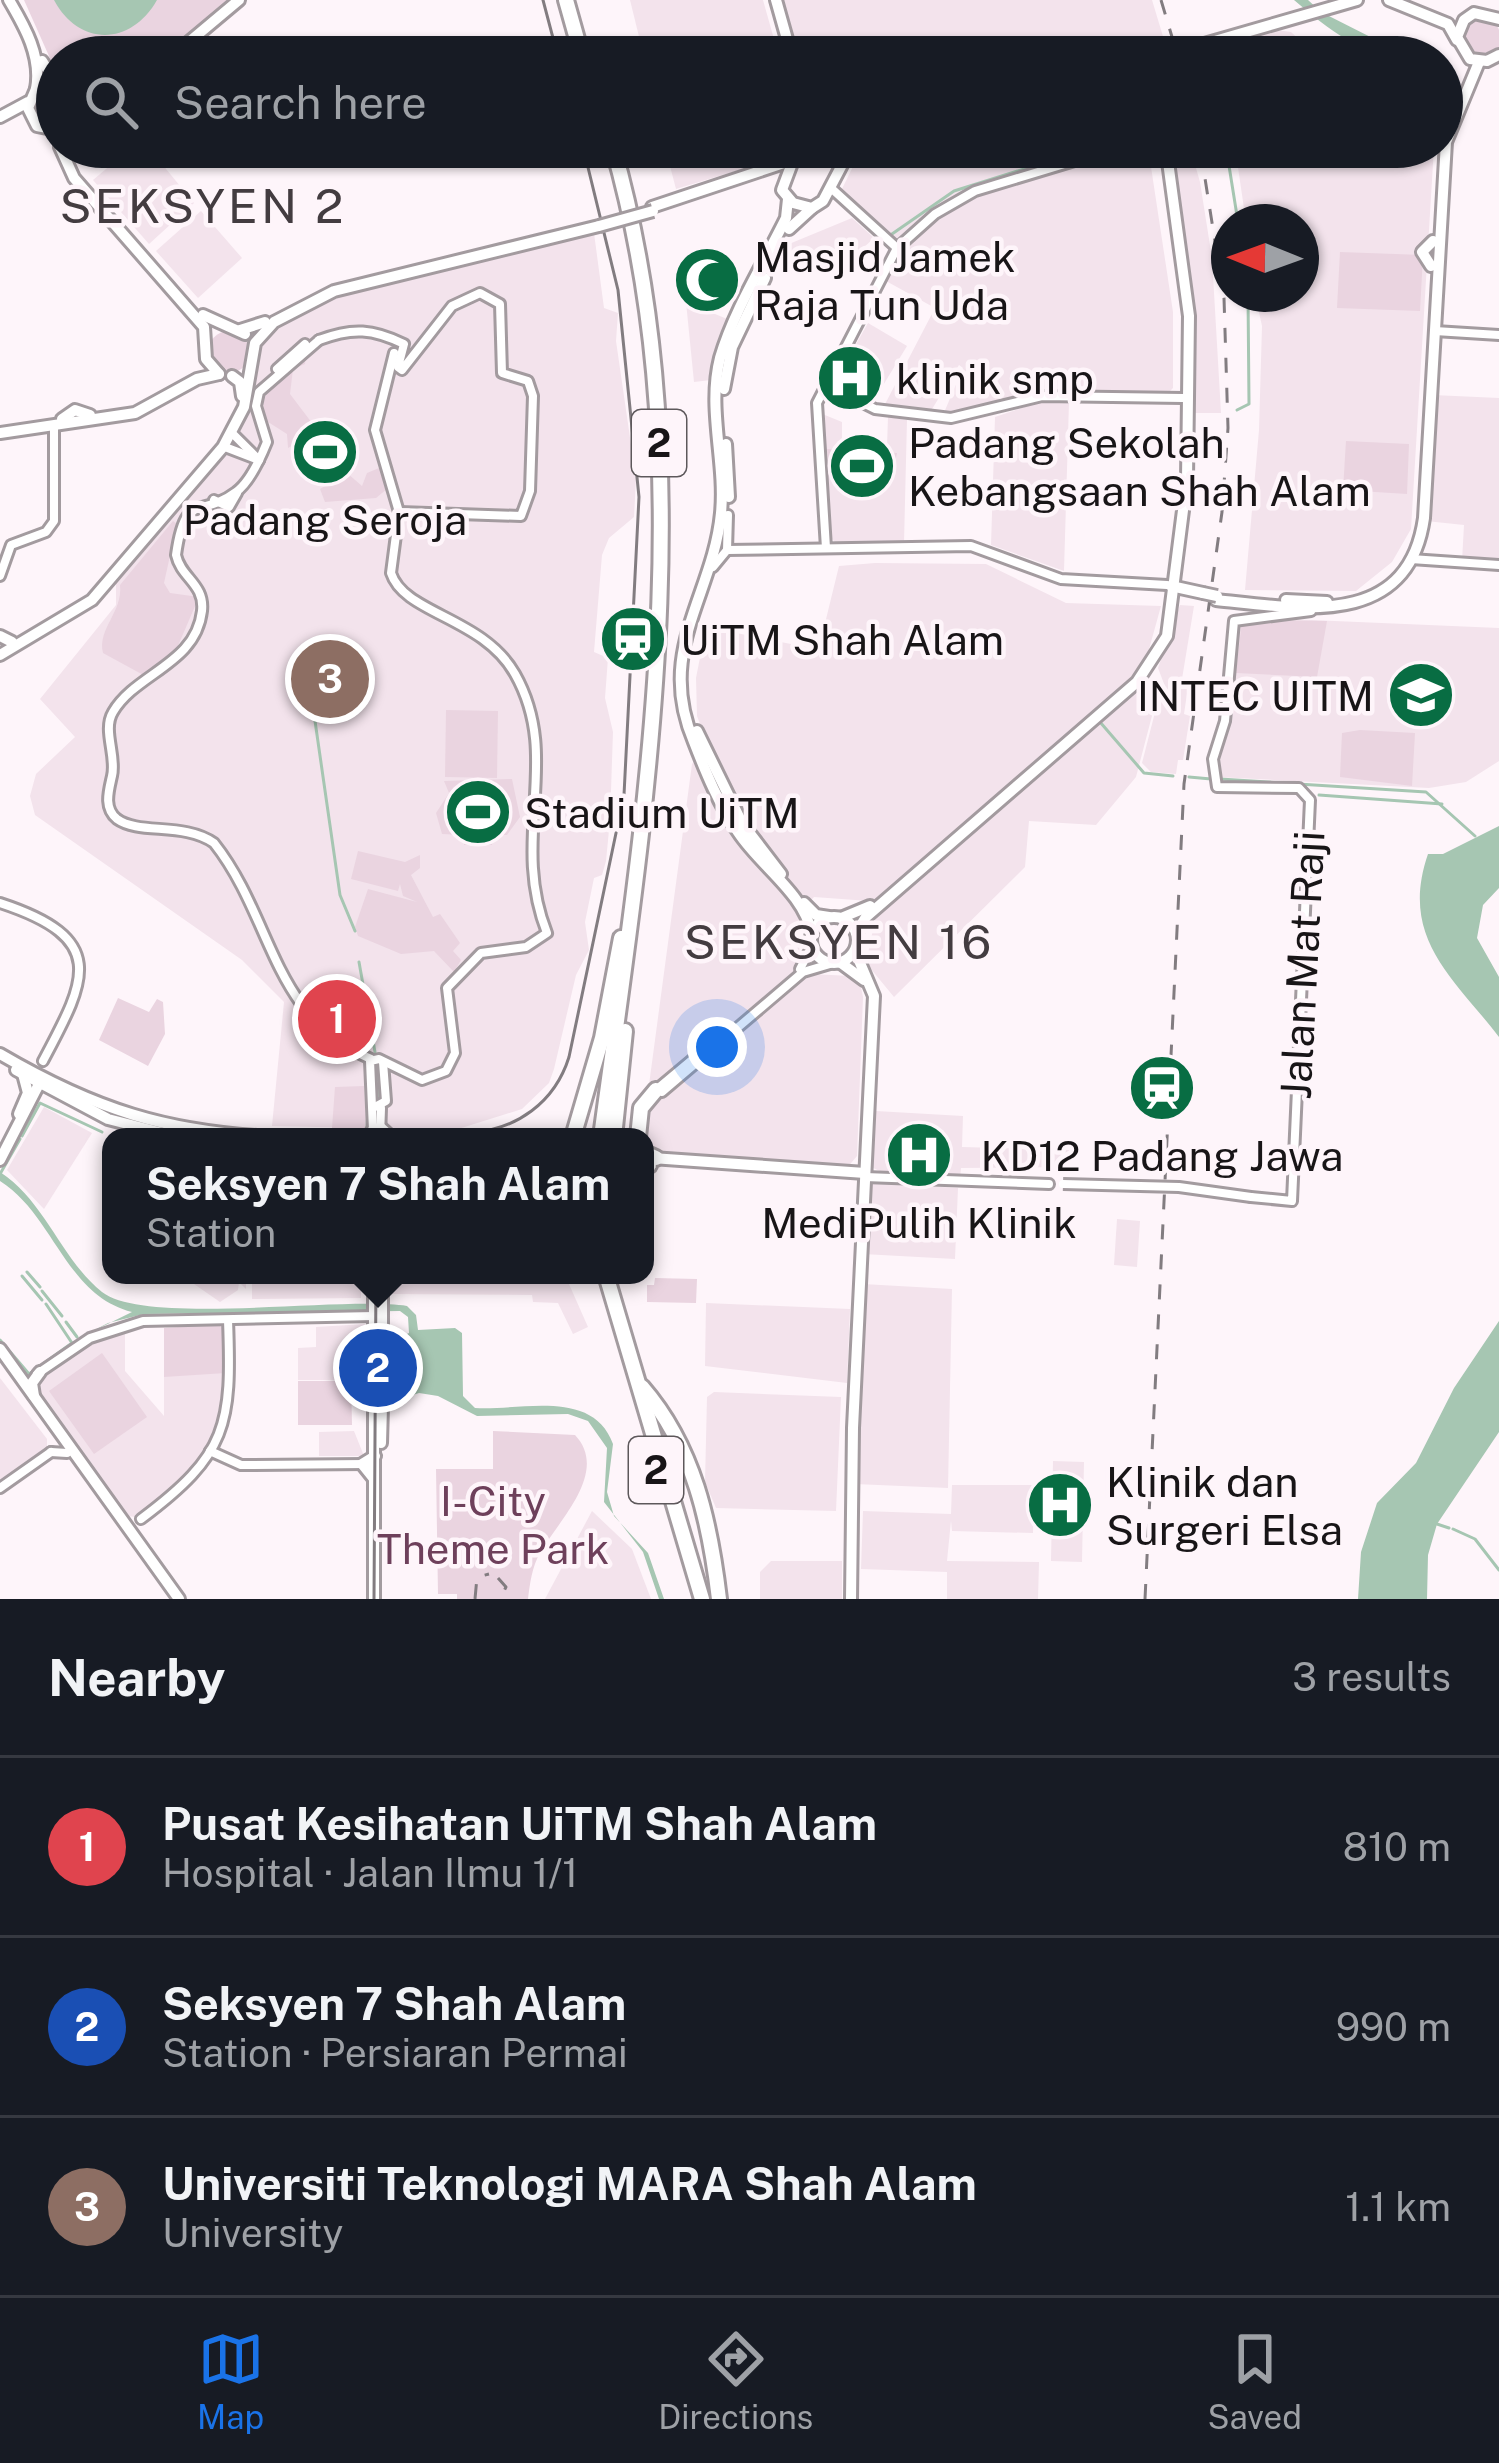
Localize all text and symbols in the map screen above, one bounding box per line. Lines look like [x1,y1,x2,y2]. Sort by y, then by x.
search box [36,36,1463,168]
icon: search [78,69,144,135]
text: Search here [174,76,427,129]
district label: SEKSYEN 2 [60,177,346,234]
north arrow [1211,204,1319,312]
place label: Masjid Jamek Raja Tun Uda [754,232,1016,329]
mosque icon: Masjid Jamek Raja Tun Uda [672,245,742,315]
hospital icon: klinik smp [815,343,885,413]
place label: klinik smp [896,354,1094,403]
road number: 2 [632,410,686,476]
sports icon: Padang Seroja [290,417,360,487]
place label: Padang Sekolah Kebangsaan Shah Alam [908,418,1371,515]
sports icon: Padang Sekolah Kebangsaan Shah Alam [827,431,897,501]
place label: Padang Seroja [183,495,467,544]
station icon: UiTM Shah Alam [598,604,668,674]
place label: UiTM Shah Alam [680,615,1004,664]
pin: 3 [291,634,369,724]
school or university icon: INTEC UITM [1386,660,1456,730]
place label: INTEC UITM [1137,671,1374,720]
sports icon: Stadium UiTM [443,777,513,847]
place label: Stadium UiTM [524,788,800,837]
street label: Jalan Mat Raji [1271,830,1333,1100]
district label: SEKSYEN 16 [684,913,994,970]
pin: 1 [298,974,376,1064]
your location [687,1017,747,1077]
station icon: KD12 Padang Jawa [1127,1053,1197,1123]
hospital icon: MediPulih Klinik [884,1120,954,1190]
popup [102,1128,654,1284]
place label: KD12 Padang Jawa [981,1131,1343,1180]
text: Seksyen 7 Shah Alam [146,1157,610,1210]
place label: MediPulih Klinik [761,1198,1077,1247]
text: Station [146,1210,276,1256]
pin: 2 [339,1323,417,1413]
road number: 2 [629,1437,683,1503]
place label: Klinik dan Surgeri Elsa [1106,1457,1343,1554]
hospital icon: Klinik dan Surgeri Elsa [1025,1470,1095,1540]
park label: I-City Theme Park [377,1476,609,1573]
text: Nearby [48,1648,225,1707]
text: 3 results [1292,1654,1451,1700]
text: Pusat Kesihatan UiTM Shah Alam [162,1797,877,1850]
text: 1 [79,1824,95,1870]
text: 810 m [1343,1824,1451,1870]
text: Hospital · Jalan Ilmu 1/1 [162,1850,578,1896]
text: Seksyen 7 Shah Alam [162,1977,626,2030]
text: 2 [75,2004,99,2050]
text: 990 m [1336,2004,1451,2050]
text: Station · Persiaran Permai [162,2030,628,2076]
text: Universiti Teknologi MARA Shah Alam [162,2157,977,2210]
text: 3 [74,2184,100,2230]
text: 1.1 km [1345,2184,1451,2230]
text: University [162,2210,343,2256]
tab: Map [197,2326,264,2436]
tab: Directions [658,2326,813,2436]
tab: Saved [1208,2326,1302,2436]

